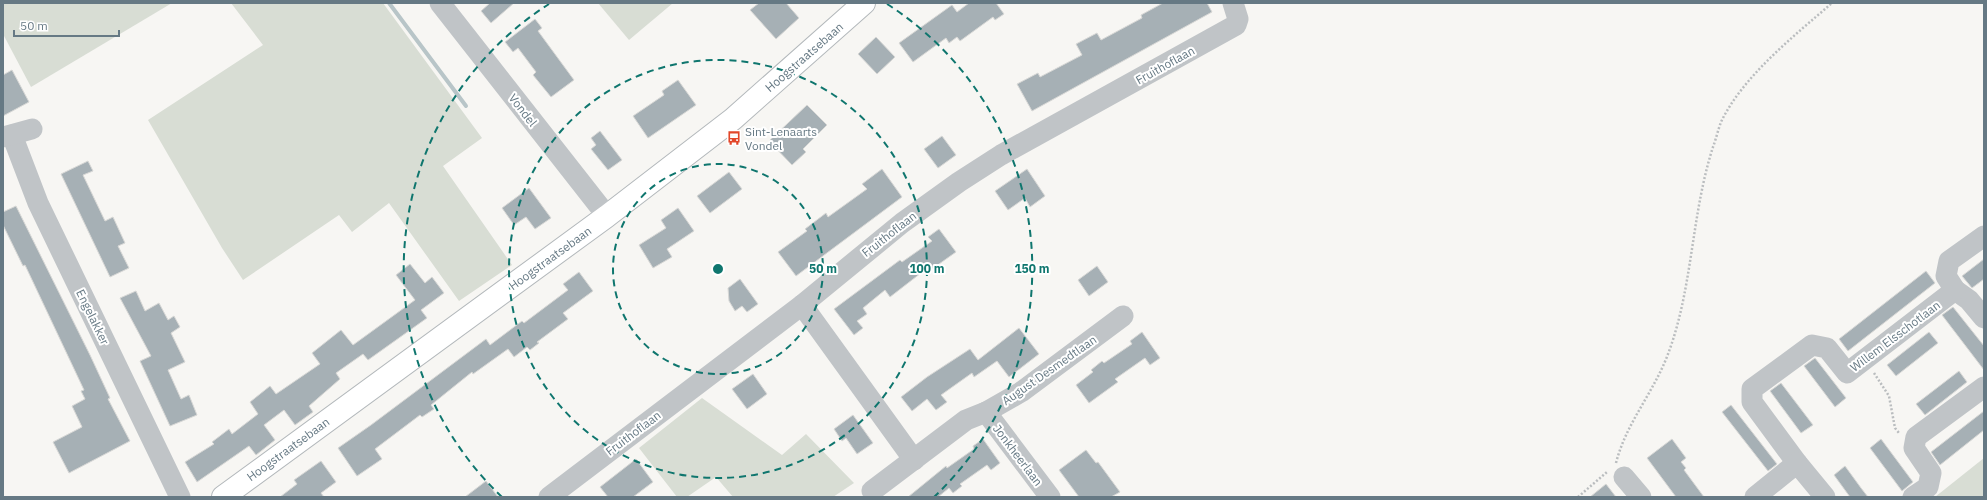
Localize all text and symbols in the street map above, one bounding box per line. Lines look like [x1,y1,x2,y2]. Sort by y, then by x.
scale bar [14,12,119,38]
text: 50 m [20,18,48,33]
street label: Hoogstraatsebaan [762,19,846,95]
street label: Fruithoflaan [1133,43,1197,87]
street label: Vondel [506,91,540,129]
place label: Sint-Lenaarts Vondel [745,124,817,153]
bus stop icon: Sint-Lenaarts Vondel [726,130,742,146]
street label: Fruithoflaan [859,208,919,260]
street label: Hoogstraatsebaan [506,223,594,293]
text: 50 m [809,261,837,276]
text: 100 m [909,261,945,276]
text: 150 m [1014,261,1050,276]
centre of rings [711,262,725,276]
street label: Engelakker [73,287,113,348]
street label: Willem Elsschotlaan [1847,297,1943,375]
street label: August Desmedtlaan [999,332,1099,408]
street label: Fruithoflaan [602,407,664,459]
street label: Hoogstraatsebaan [244,414,332,484]
street label: Jonkheerlaan [990,421,1046,489]

